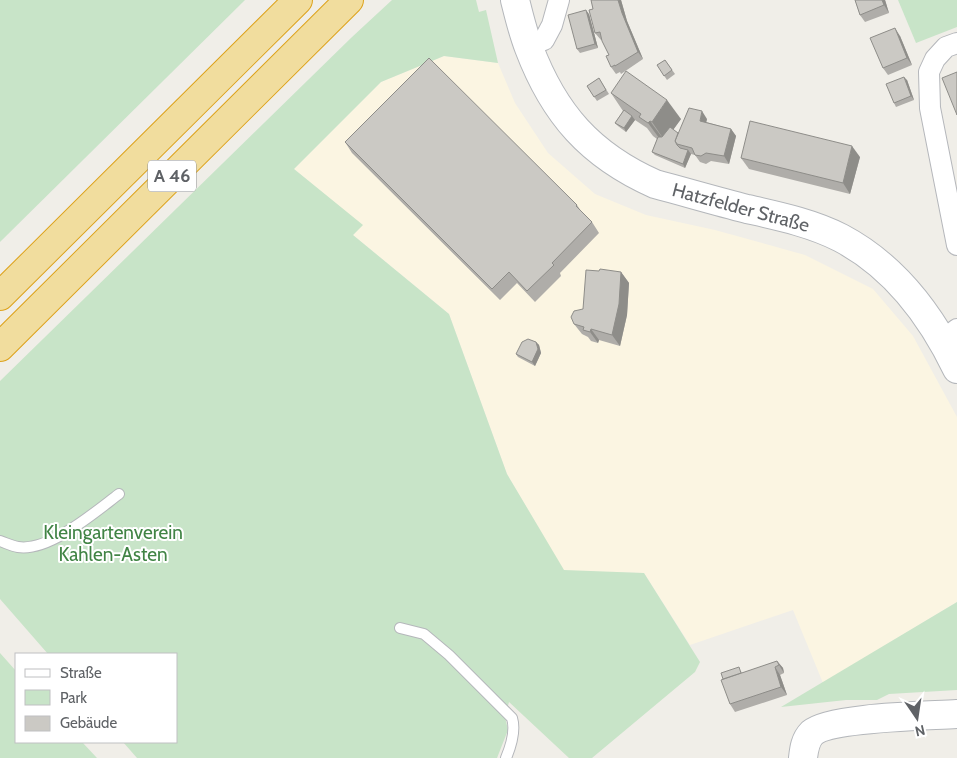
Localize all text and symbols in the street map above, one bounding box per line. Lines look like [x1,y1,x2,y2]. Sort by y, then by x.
road number: A 46 [148,160,196,192]
street label: Hatzfelder Straße [670,178,812,237]
park label: Kleingartenverein Kahlen-Asten [43,521,183,566]
legend [15,653,178,743]
text: Straße [60,664,102,682]
text: Park [60,689,87,707]
north arrow [892,693,942,743]
text: Gebäude [60,714,117,732]
text: N [913,721,927,741]

